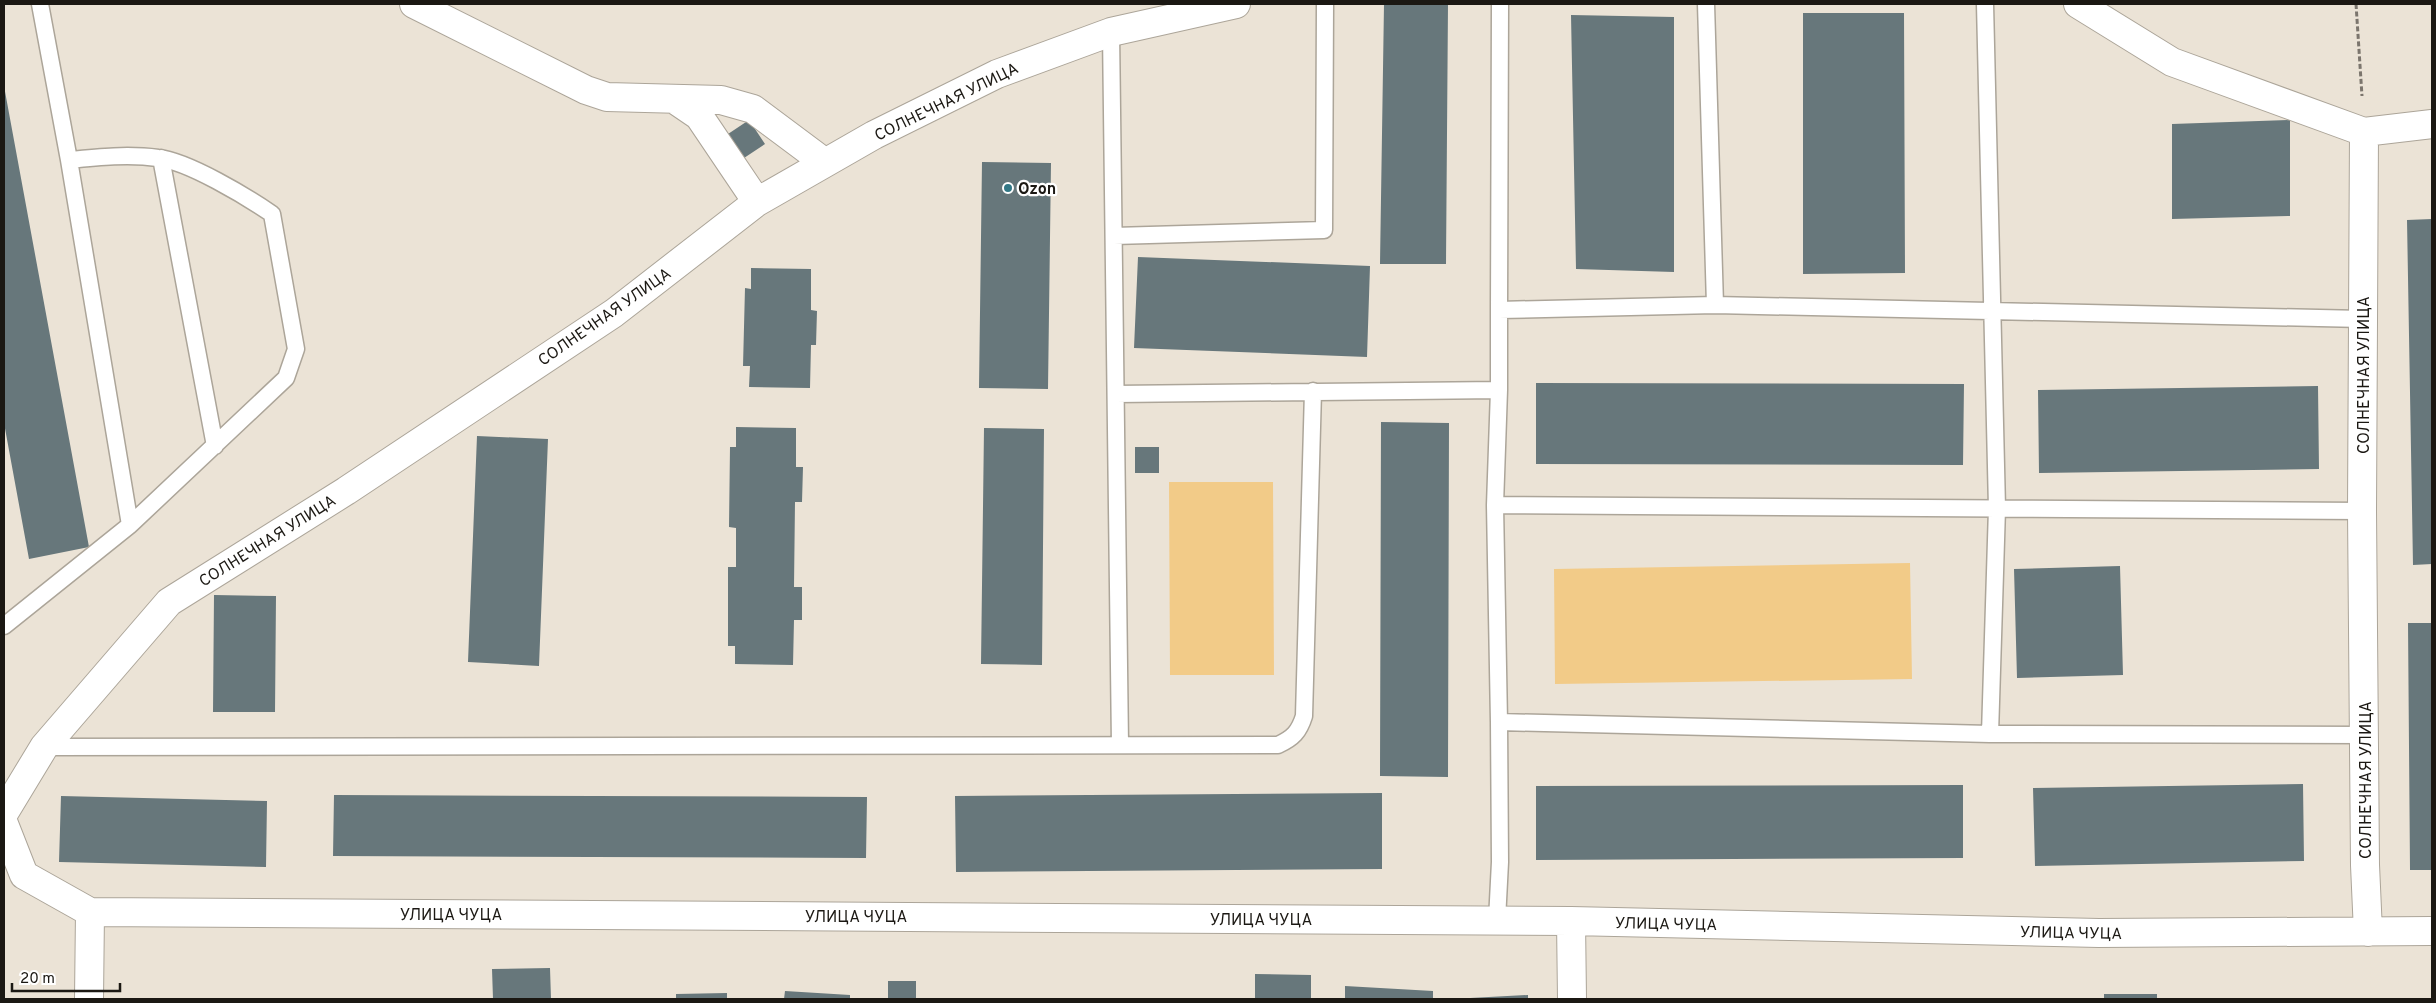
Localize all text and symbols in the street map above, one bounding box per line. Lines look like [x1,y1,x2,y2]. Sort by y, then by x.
street label: СОЛНЕЧНАЯ УЛИЦА [872,59,1022,146]
place label: Ozon [1018,180,1056,200]
marker: Ozon [1002,182,1014,194]
street label: СОЛНЕЧНАЯ УЛИЦА [535,264,676,371]
street label: СОЛНЕЧНАЯ УЛИЦА [2355,296,2375,454]
street label: СОЛНЕЧНАЯ УЛИЦА [196,491,340,592]
street label: СОЛНЕЧНАЯ УЛИЦА [2357,701,2377,859]
street label: УЛИЦА ЧУЦА [400,906,502,926]
street label: УЛИЦА ЧУЦА [805,908,907,928]
street label: УЛИЦА ЧУЦА [1210,911,1312,931]
street label: УЛИЦА ЧУЦА [1615,914,1718,936]
street label: УЛИЦА ЧУЦА [2020,923,2123,945]
scale bar [12,960,120,992]
text: 20 m [20,970,55,989]

